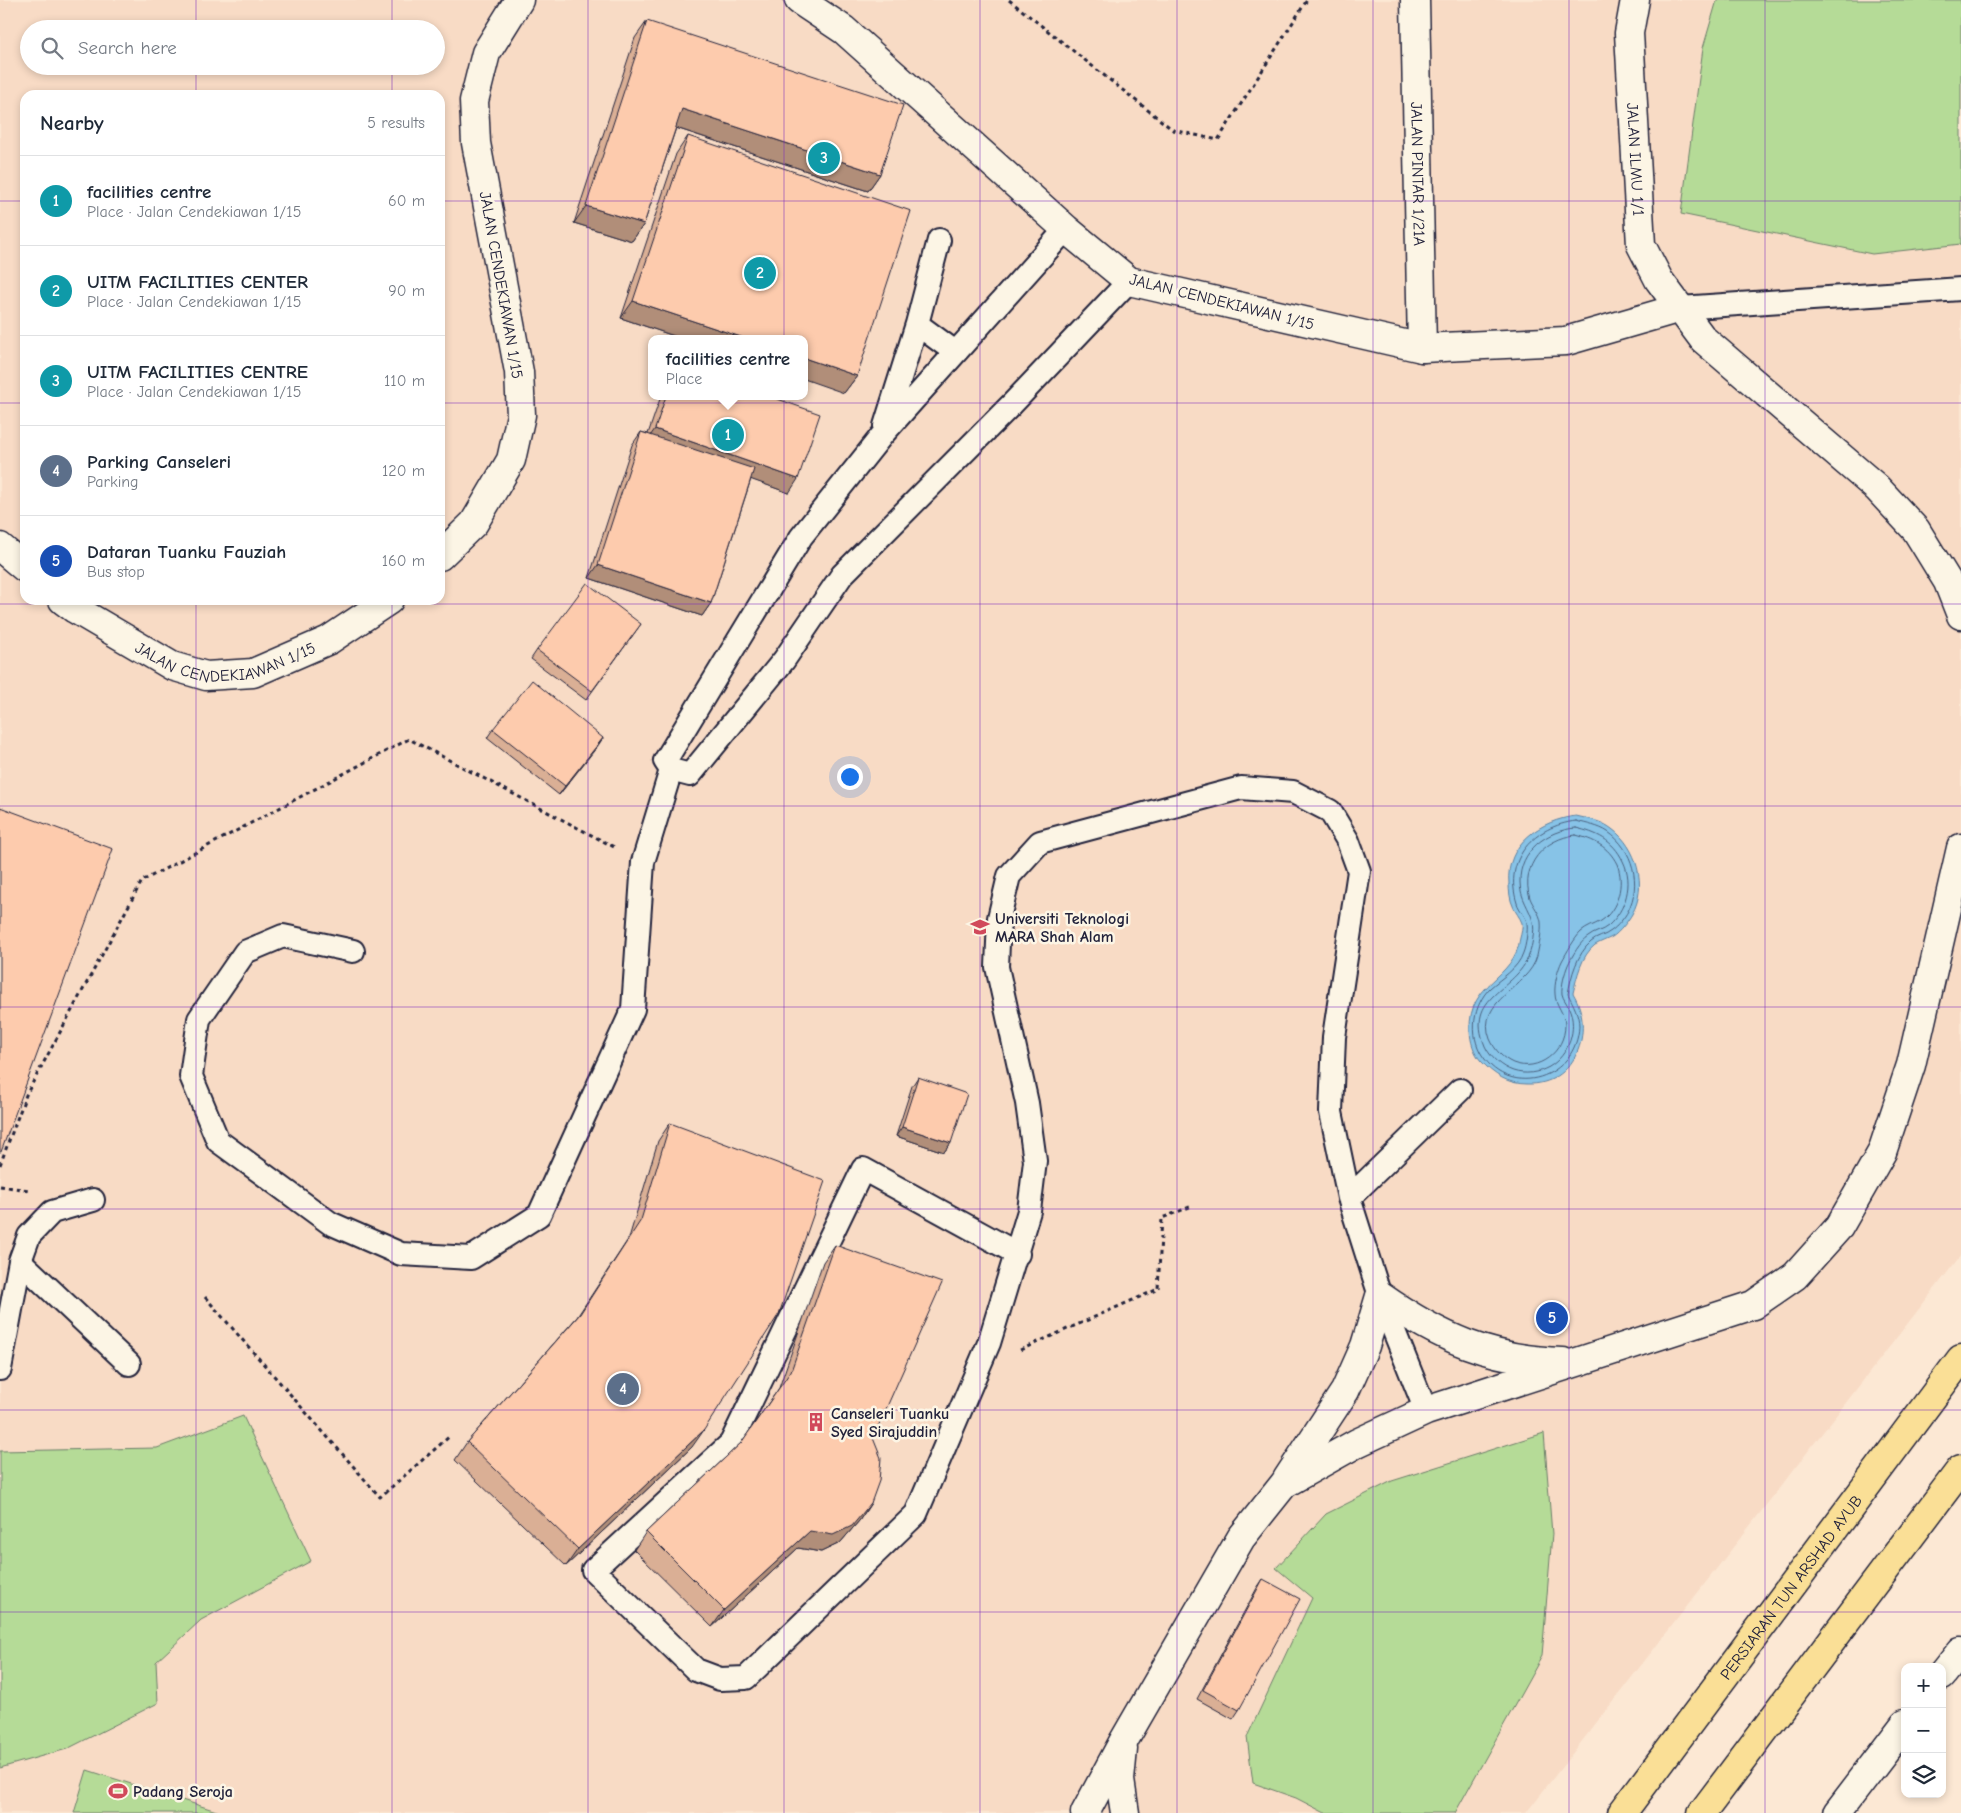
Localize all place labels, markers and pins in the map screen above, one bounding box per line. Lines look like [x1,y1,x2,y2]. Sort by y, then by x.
pin: 3 [808,139,840,177]
pin: 2 [744,254,776,292]
pin: 1 [712,416,744,454]
place label: Universiti Teknologi MARA Shah Alam [995,910,1129,946]
school or university icon: Universiti Teknologi MARA Shah Alam [969,916,991,938]
pin: 5 [1536,1299,1568,1337]
pin: 4 [607,1370,639,1408]
place label: Canseleri Tuanku Syed Sirajuddin [831,1405,949,1441]
building icon: Canseleri Tuanku Syed Sirajuddin [805,1411,827,1433]
sports icon: Padang Seroja [107,1780,129,1802]
place label: Padang Seroja [133,1783,233,1801]

